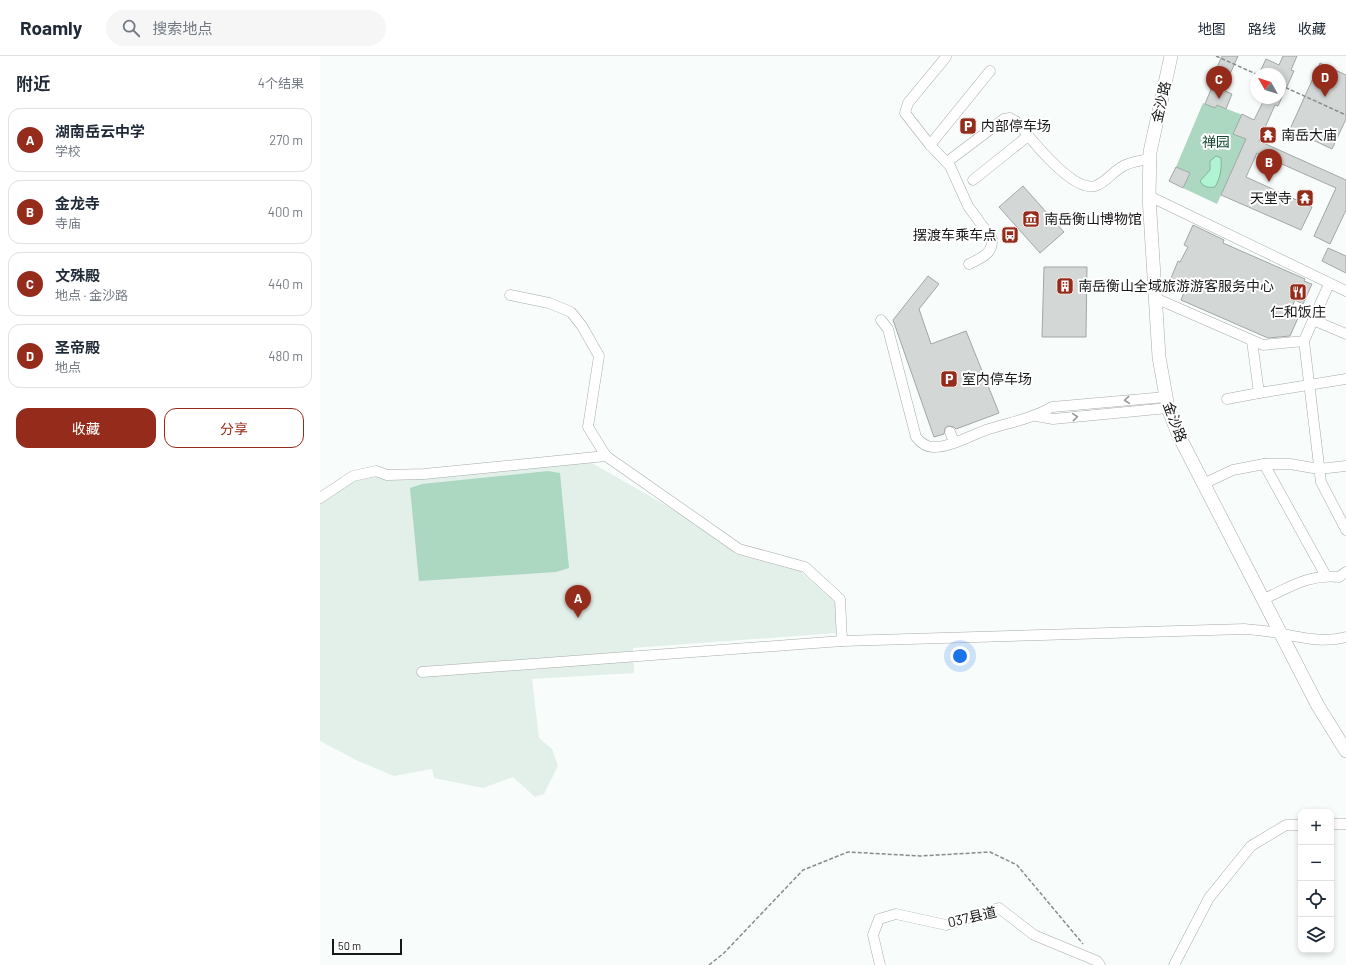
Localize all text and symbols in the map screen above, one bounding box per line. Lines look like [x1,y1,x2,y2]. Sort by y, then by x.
search box [106,10,386,46]
text: Roamly [20,16,82,39]
icon: search [120,17,142,39]
text: 搜索地点 [152,19,212,37]
text: 地图 [1198,20,1226,37]
text: 路线 [1248,20,1276,37]
text: 收藏 [1298,20,1326,37]
pin: D [1312,64,1338,97]
pin: C [1206,66,1232,99]
north arrow [1250,68,1286,104]
text: 附近 [16,73,50,93]
text: 4个结果 [258,75,304,91]
street label: 金沙路 [1148,80,1174,124]
parking icon: 内部停车场 [958,116,978,136]
place label: 内部停车场 [981,117,1051,134]
text: 湖南岳云中学 [55,122,145,140]
temple icon: 南岳大庙 [1258,125,1278,145]
place label: 南岳大庙 [1281,126,1337,143]
text: A [26,132,34,148]
text: 270 m [269,132,303,148]
park label: 禅园 [1202,133,1230,150]
text: 学校 [55,143,81,159]
pin: B [1256,149,1282,182]
temple icon: 天堂寺 [1295,188,1315,208]
place label: 天堂寺 [1250,189,1292,206]
text: 金龙寺 [55,194,100,212]
text: B [26,204,34,220]
text: 400 m [268,204,303,220]
museum icon: 南岳衡山博物馆 [1021,209,1041,229]
place label: 南岳衡山博物馆 [1044,210,1142,227]
text: 寺庙 [55,215,81,231]
bus stop icon: 摆渡车乘车点 [1000,225,1020,245]
place label: 摆渡车乘车点 [913,226,997,243]
text: 文殊殿 [55,266,100,284]
text: C [26,276,34,292]
text: 440 m [268,276,303,292]
building icon: 南岳衡山全域旅游游客服务中心 [1055,276,1075,296]
place label: 南岳衡山全域旅游游客服务中心 [1078,277,1274,294]
restaurant icon: 仁和饭庄 [1288,282,1308,302]
text: 地点 · 金沙路 [55,287,128,303]
place label: 仁和饭庄 [1270,303,1326,320]
text: 圣帝殿 [55,338,100,356]
text: D [26,348,34,364]
text: 480 m [268,348,303,364]
text: 地点 [55,359,81,375]
parking icon: 室内停车场 [939,369,959,389]
place label: 室内停车场 [962,370,1032,387]
one-way arrow [1124,396,1130,405]
street label: 金沙路 [1160,399,1191,444]
button: 收藏 [16,408,156,448]
button: 分享 [164,408,304,448]
one-way arrow [1072,412,1078,421]
pin: A [565,585,591,618]
your location [950,646,970,666]
map controls [1298,809,1334,953]
button: + [1298,809,1334,845]
button: − [1298,845,1334,881]
button: locate [1298,881,1334,917]
street label: 037县道 [946,903,998,930]
button: layers [1298,917,1334,953]
scale bar [332,937,402,956]
text: 50 m [338,939,361,952]

